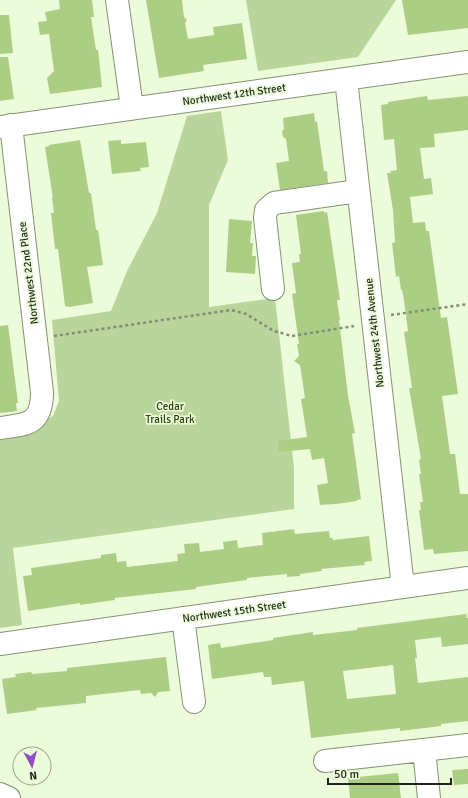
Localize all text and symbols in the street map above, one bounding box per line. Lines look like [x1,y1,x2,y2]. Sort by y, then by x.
street label: Northwest 12th Street [182,81,287,108]
street label: Northwest 22nd Place [16,221,41,325]
street label: Northwest 24th Avenue [362,278,387,388]
park label: Cedar Trails Park [145,400,195,426]
street label: Northwest 15th Street [182,598,287,625]
north arrow [12,746,52,786]
scale bar [328,760,451,786]
text: 50 m [334,767,359,782]
text: N [29,769,38,782]

